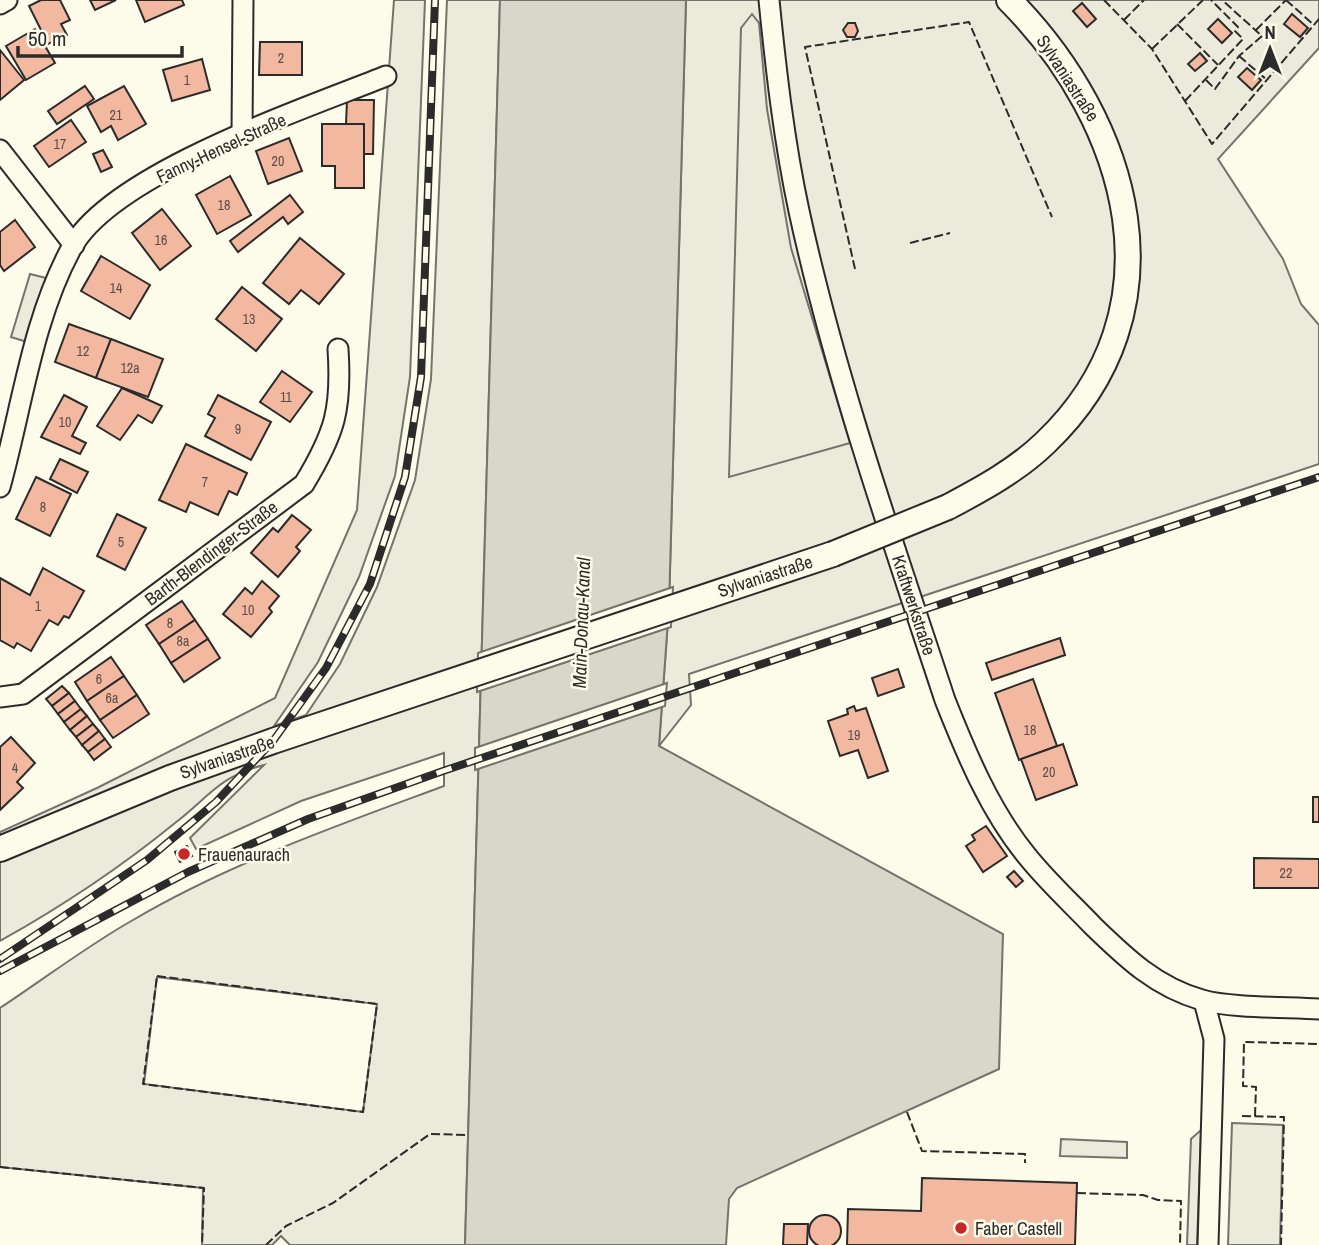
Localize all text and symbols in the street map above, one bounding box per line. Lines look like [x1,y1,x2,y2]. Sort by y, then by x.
scale bar [18,14,182,58]
north arrow [1235,14,1305,84]
text: N [1264,19,1276,45]
text: 50 m [28,24,66,53]
street label: Sylvaniastraße [1031,30,1105,126]
house number: 2 [278,49,284,67]
house number: 1 [184,71,191,89]
house number: 21 [110,106,123,124]
street label: Fanny-Hensel-Straße [152,107,290,189]
house number: 17 [54,135,66,153]
house number: 20 [272,152,284,170]
house number: 18 [218,196,230,214]
house number: 16 [155,231,167,249]
house number: 14 [110,279,123,297]
house number: 13 [243,310,255,328]
house number: 12 [77,342,89,360]
house number: 12a [120,359,140,377]
house number: 11 [280,388,293,406]
house number: 10 [59,413,71,431]
house number: 9 [235,420,241,438]
house number: 7 [202,473,208,491]
street label: Barth-Blendinger-Straße [139,495,283,611]
house number: 8 [40,498,46,516]
house number: 5 [118,533,124,551]
street label: Sylvaniastraße [714,549,816,603]
street label: Kraftwerkstraße [886,552,942,658]
water label: Main-Donau-Kanal [566,557,596,689]
house number: 1 [35,597,42,615]
house number: 10 [242,601,254,619]
house number: 8 [167,614,173,632]
house number: 8a [177,632,190,650]
house number: 6 [96,670,102,688]
house number: 6a [106,689,119,707]
house number: 18 [1024,721,1036,739]
house number: 19 [848,726,860,744]
street label: Sylvaniastraße [176,729,278,785]
house number: 4 [12,759,19,777]
house number: 20 [1043,763,1055,781]
place label: Frauenaurach [198,842,290,867]
marker: Frauenaurach [176,846,192,862]
house number: 22 [1280,864,1292,882]
place label: Faber Castell [975,1216,1062,1241]
marker: Faber Castell [953,1220,969,1236]

